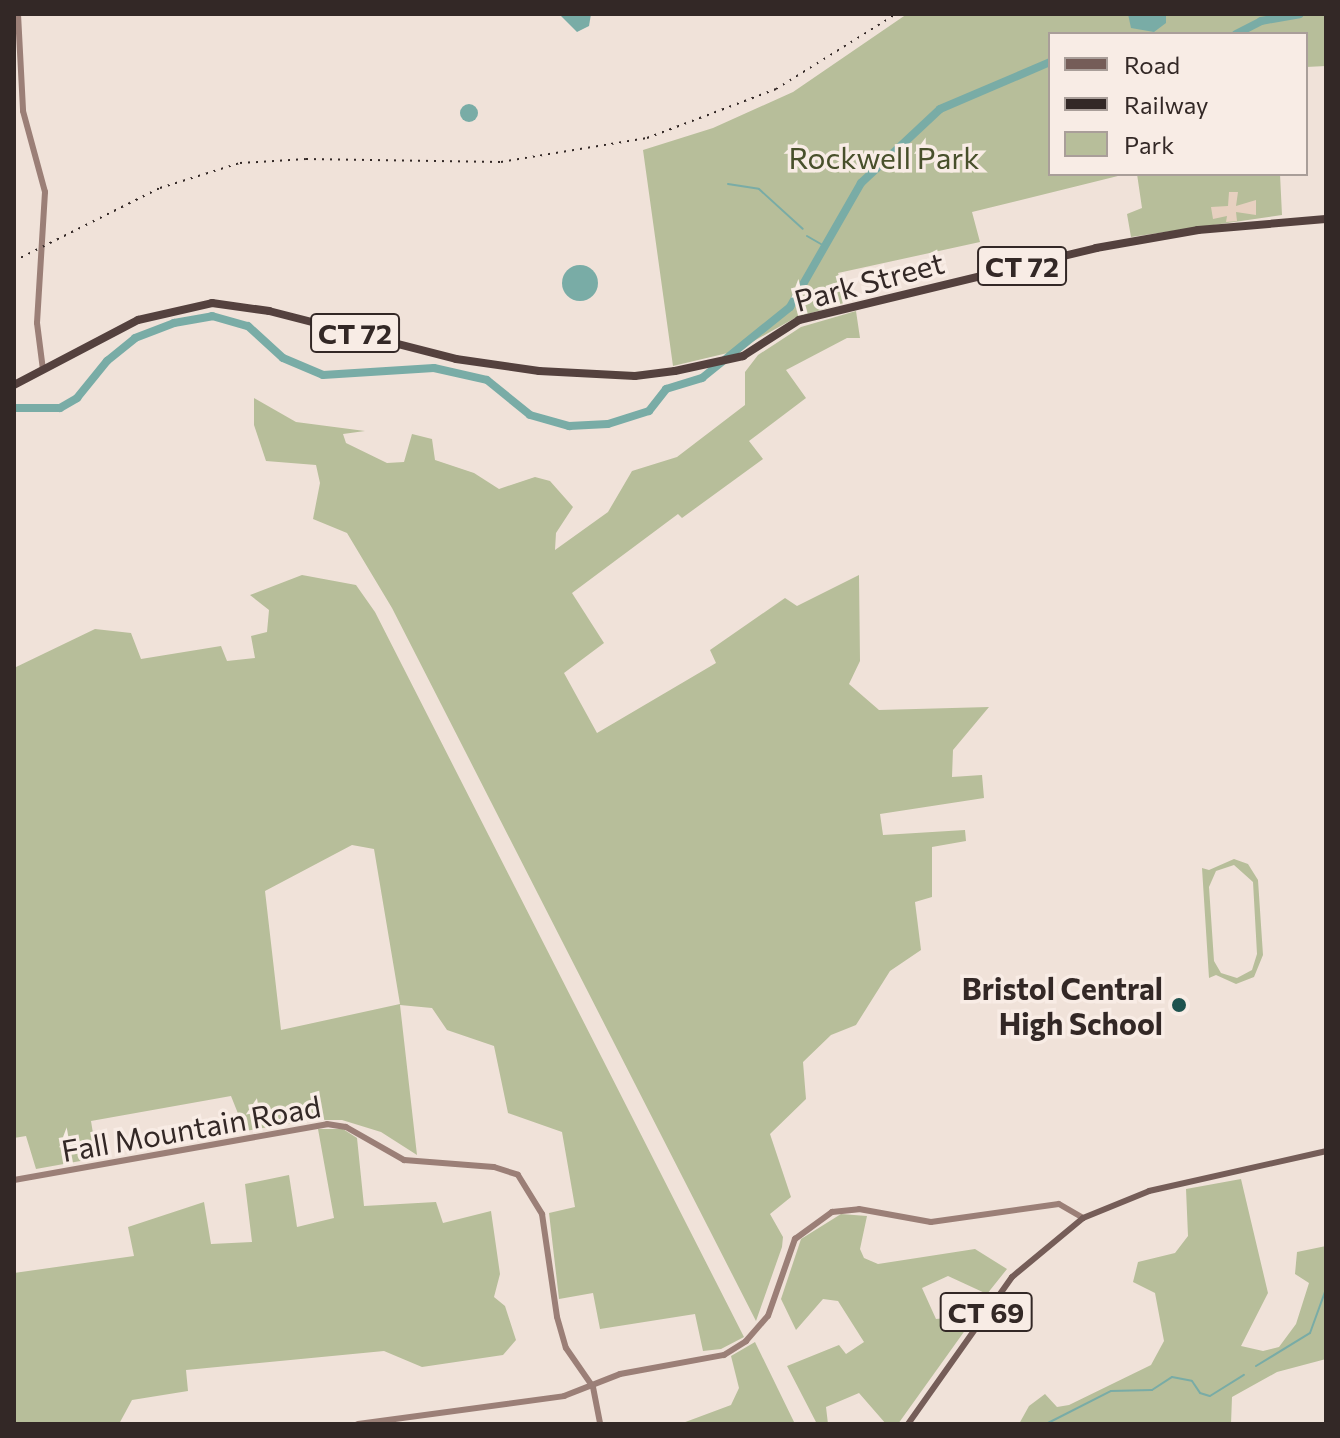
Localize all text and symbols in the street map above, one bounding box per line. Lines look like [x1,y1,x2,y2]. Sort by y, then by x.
legend [1048,32,1308,176]
text: Road [1124,50,1180,79]
text: Railway [1124,90,1209,119]
text: Park [1124,130,1174,159]
park label: Rockwell Park [788,139,980,175]
road number: CT 72 [976,242,1068,290]
street label: Park Street [790,244,948,318]
road number: CT 72 [309,309,401,357]
place label: Bristol Central High School [962,970,1163,1040]
marker: Bristol Central High School [1170,996,1188,1014]
street label: Fall Mountain Road [59,1087,323,1169]
road number: CT 69 [938,1288,1034,1336]

